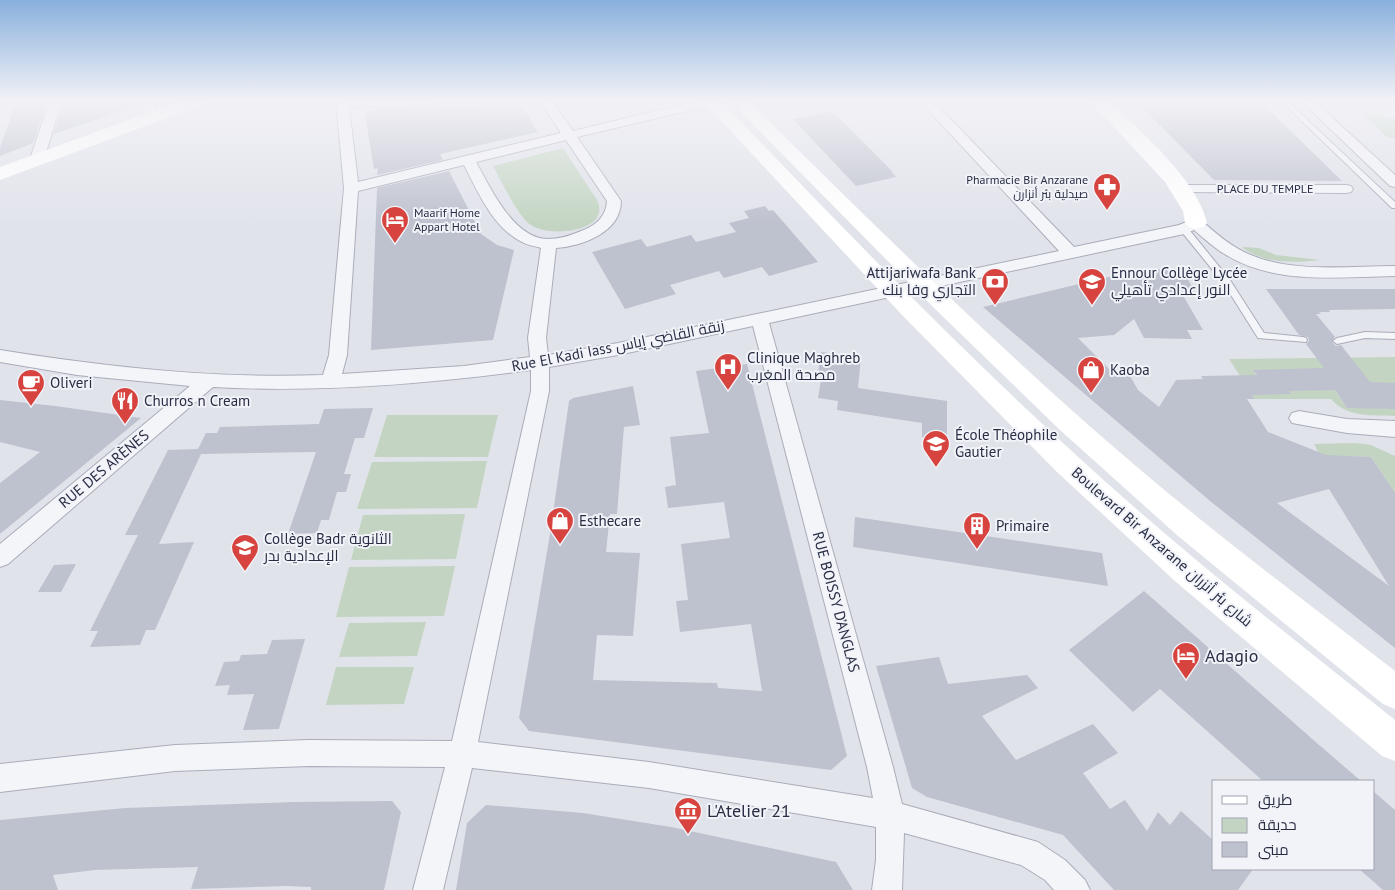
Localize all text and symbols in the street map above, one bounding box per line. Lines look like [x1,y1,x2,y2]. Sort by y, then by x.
place label: Pharmacie Bir Anzarane صيدلية بئر أنزارن [966,172,1088,201]
pharmacy icon: Pharmacie Bir Anzarane صيدلية بئر أنزارن [1092,172,1122,211]
street label: PLACE DU TEMPLE [1217,181,1313,196]
hotel icon: Maarif Home Appart Hotel [380,205,410,244]
place label: Maarif Home Appart Hotel [414,205,480,234]
place label: Attijariwafa Bank التجاري وفا بنك [866,263,977,302]
place label: Ennour Collège Lycée النور إعدادي تأهيلي [1111,263,1247,302]
bank icon: Attijariwafa Bank التجاري وفا بنك [980,267,1010,306]
school or university icon: Ennour Collège Lycée النور إعدادي تأهيلي [1077,267,1107,306]
street label: Rue El Kadi Iass زنقة القاضي إياس [510,316,727,378]
place label: Clinique Maghreb مصحة المغرب [747,348,860,384]
hospital icon: Clinique Maghreb مصحة المغرب [713,352,743,391]
shop icon: Kaoba [1076,355,1106,394]
place label: Kaoba [1110,360,1150,379]
cafe icon: Oliveri [16,368,46,407]
place label: Oliveri [50,373,92,392]
restaurant icon: Churros n Cream [110,386,140,425]
place label: Churros n Cream [144,391,250,410]
street label: RUE DES ARÈNES [55,425,153,512]
place label: École Théophile Gautier [955,425,1057,461]
school or university icon: École Théophile Gautier [921,429,951,468]
street label: Boulevard Bir Anzarane شارع بئر أنزران [1067,463,1257,632]
shop icon: Esthecare [545,506,575,545]
place label: Esthecare [579,511,641,530]
building icon: Primaire [962,511,992,550]
place label: Primaire [996,516,1049,535]
place label: Collège Badr الثانوية الإعدادية بدر [263,529,392,565]
street label: RUE BOISSY D’ANGLAS [809,529,864,674]
school or university icon: Collège Badr الثانوية الإعدادية بدر [230,533,260,572]
hotel icon: Adagio [1171,641,1201,680]
place label: Adagio [1205,644,1258,667]
legend [1212,780,1375,870]
text: طريق [1258,790,1292,810]
museum icon: L'Atelier 21 [673,796,703,835]
place label: L'Atelier 21 [707,799,791,822]
text: حديقة [1258,815,1297,834]
text: مبنى [1258,840,1289,860]

